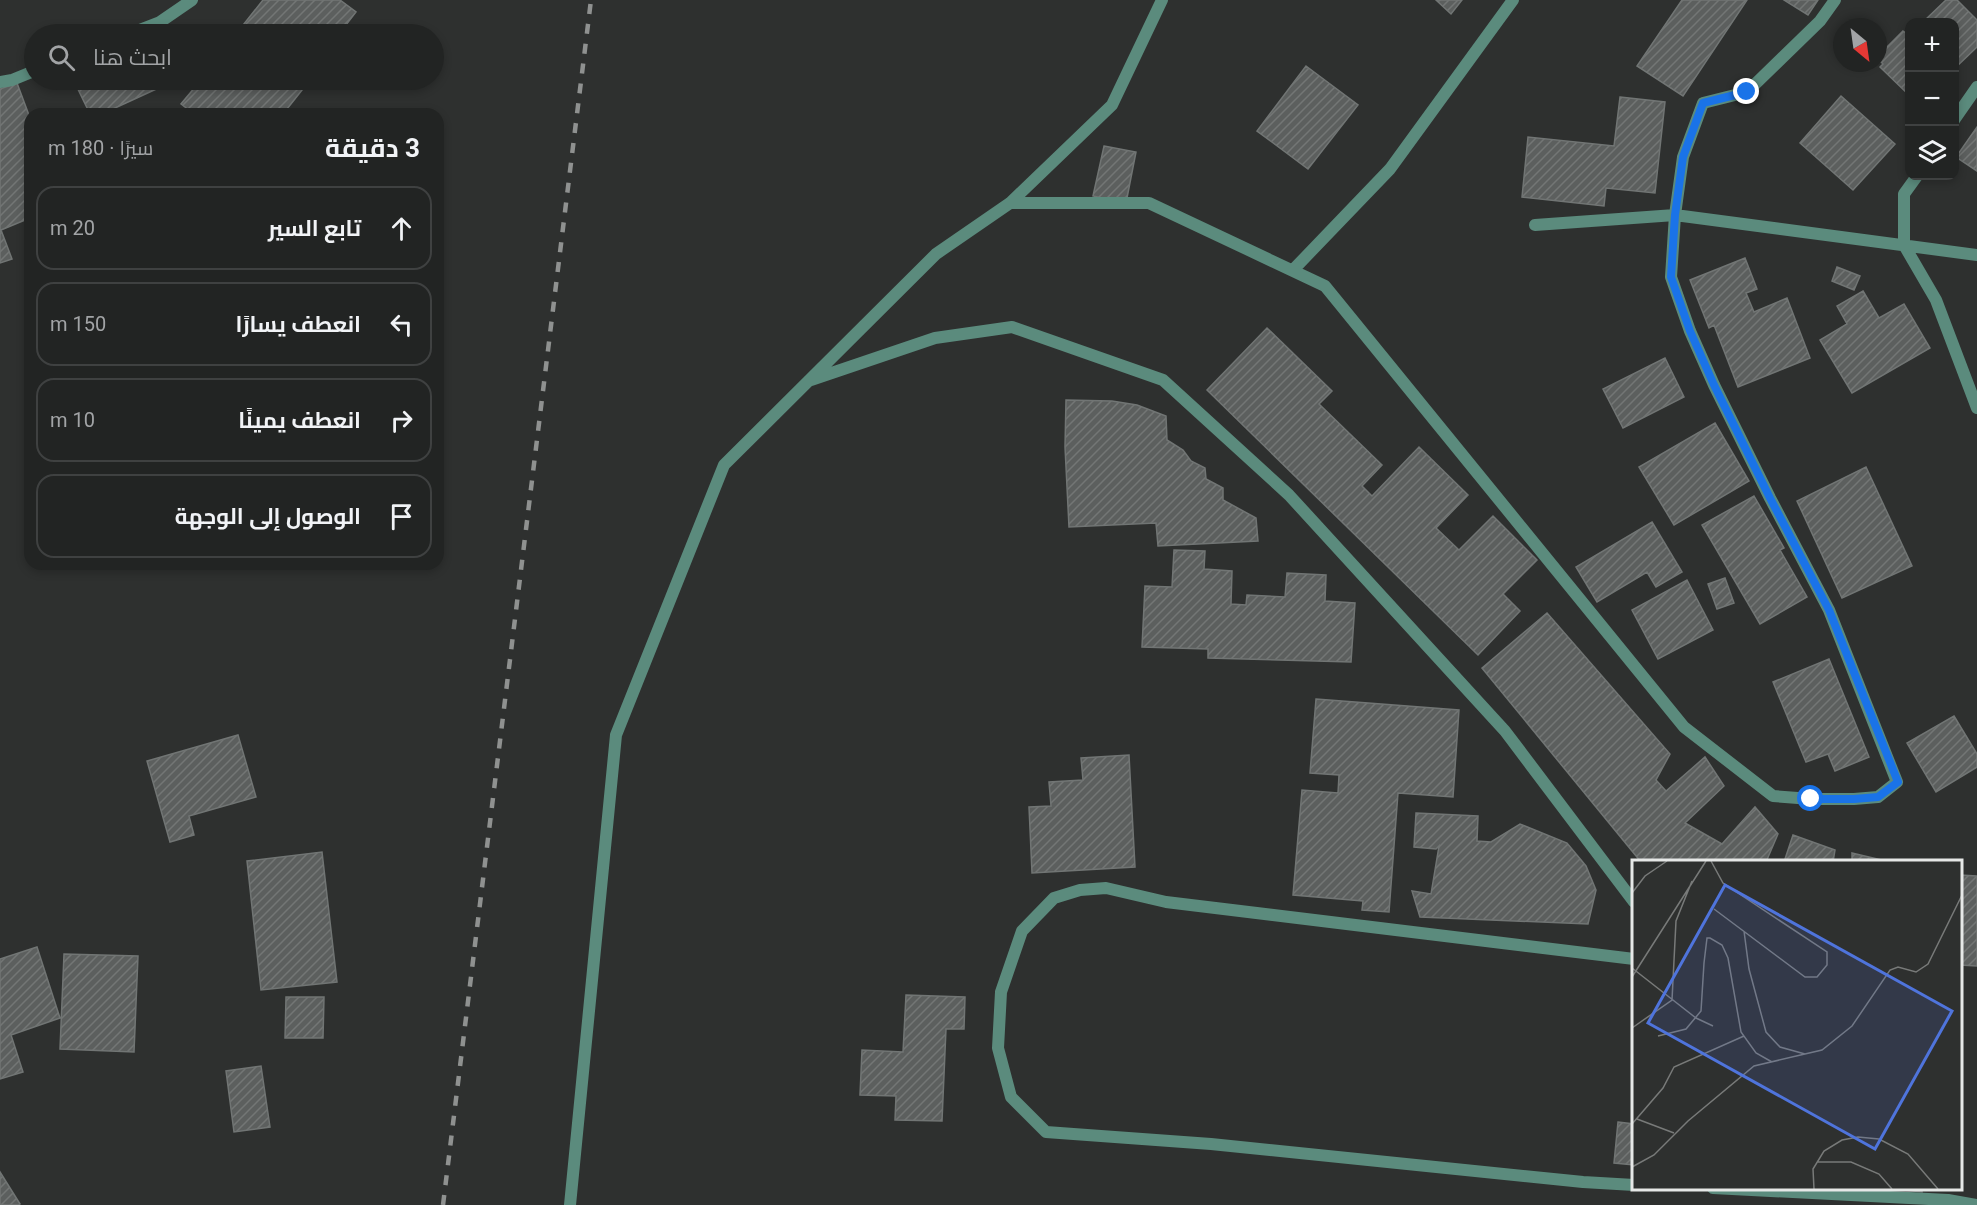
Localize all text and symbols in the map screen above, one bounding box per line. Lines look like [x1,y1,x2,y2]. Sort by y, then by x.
north arrow [1833,18,1887,72]
map controls [1905,18,1959,180]
button: + [1905,18,1959,72]
search box [24,24,444,90]
icon: search [45,41,78,74]
text: ابحث هنا [93,45,172,70]
button: − [1905,72,1959,126]
route end [1733,78,1759,104]
button: layers [1905,126,1959,180]
text: 3 دقيقة [325,133,420,163]
text: سيرًا · 180 m [48,136,153,160]
icon: ahead [385,212,418,245]
text: 20 m [50,216,95,240]
text: تابع السير [268,216,361,241]
icon: left [385,308,418,341]
text: 150 m [50,312,106,336]
text: انعطف يسارًا [236,312,361,337]
icon: right [385,404,418,437]
text: 10 m [50,408,95,432]
text: انعطف يمينًا [238,408,361,433]
icon: arrive [385,500,418,533]
text: الوصول إلى الوجهة [175,504,361,529]
route start [1797,785,1823,811]
inset map [1632,860,1962,1190]

